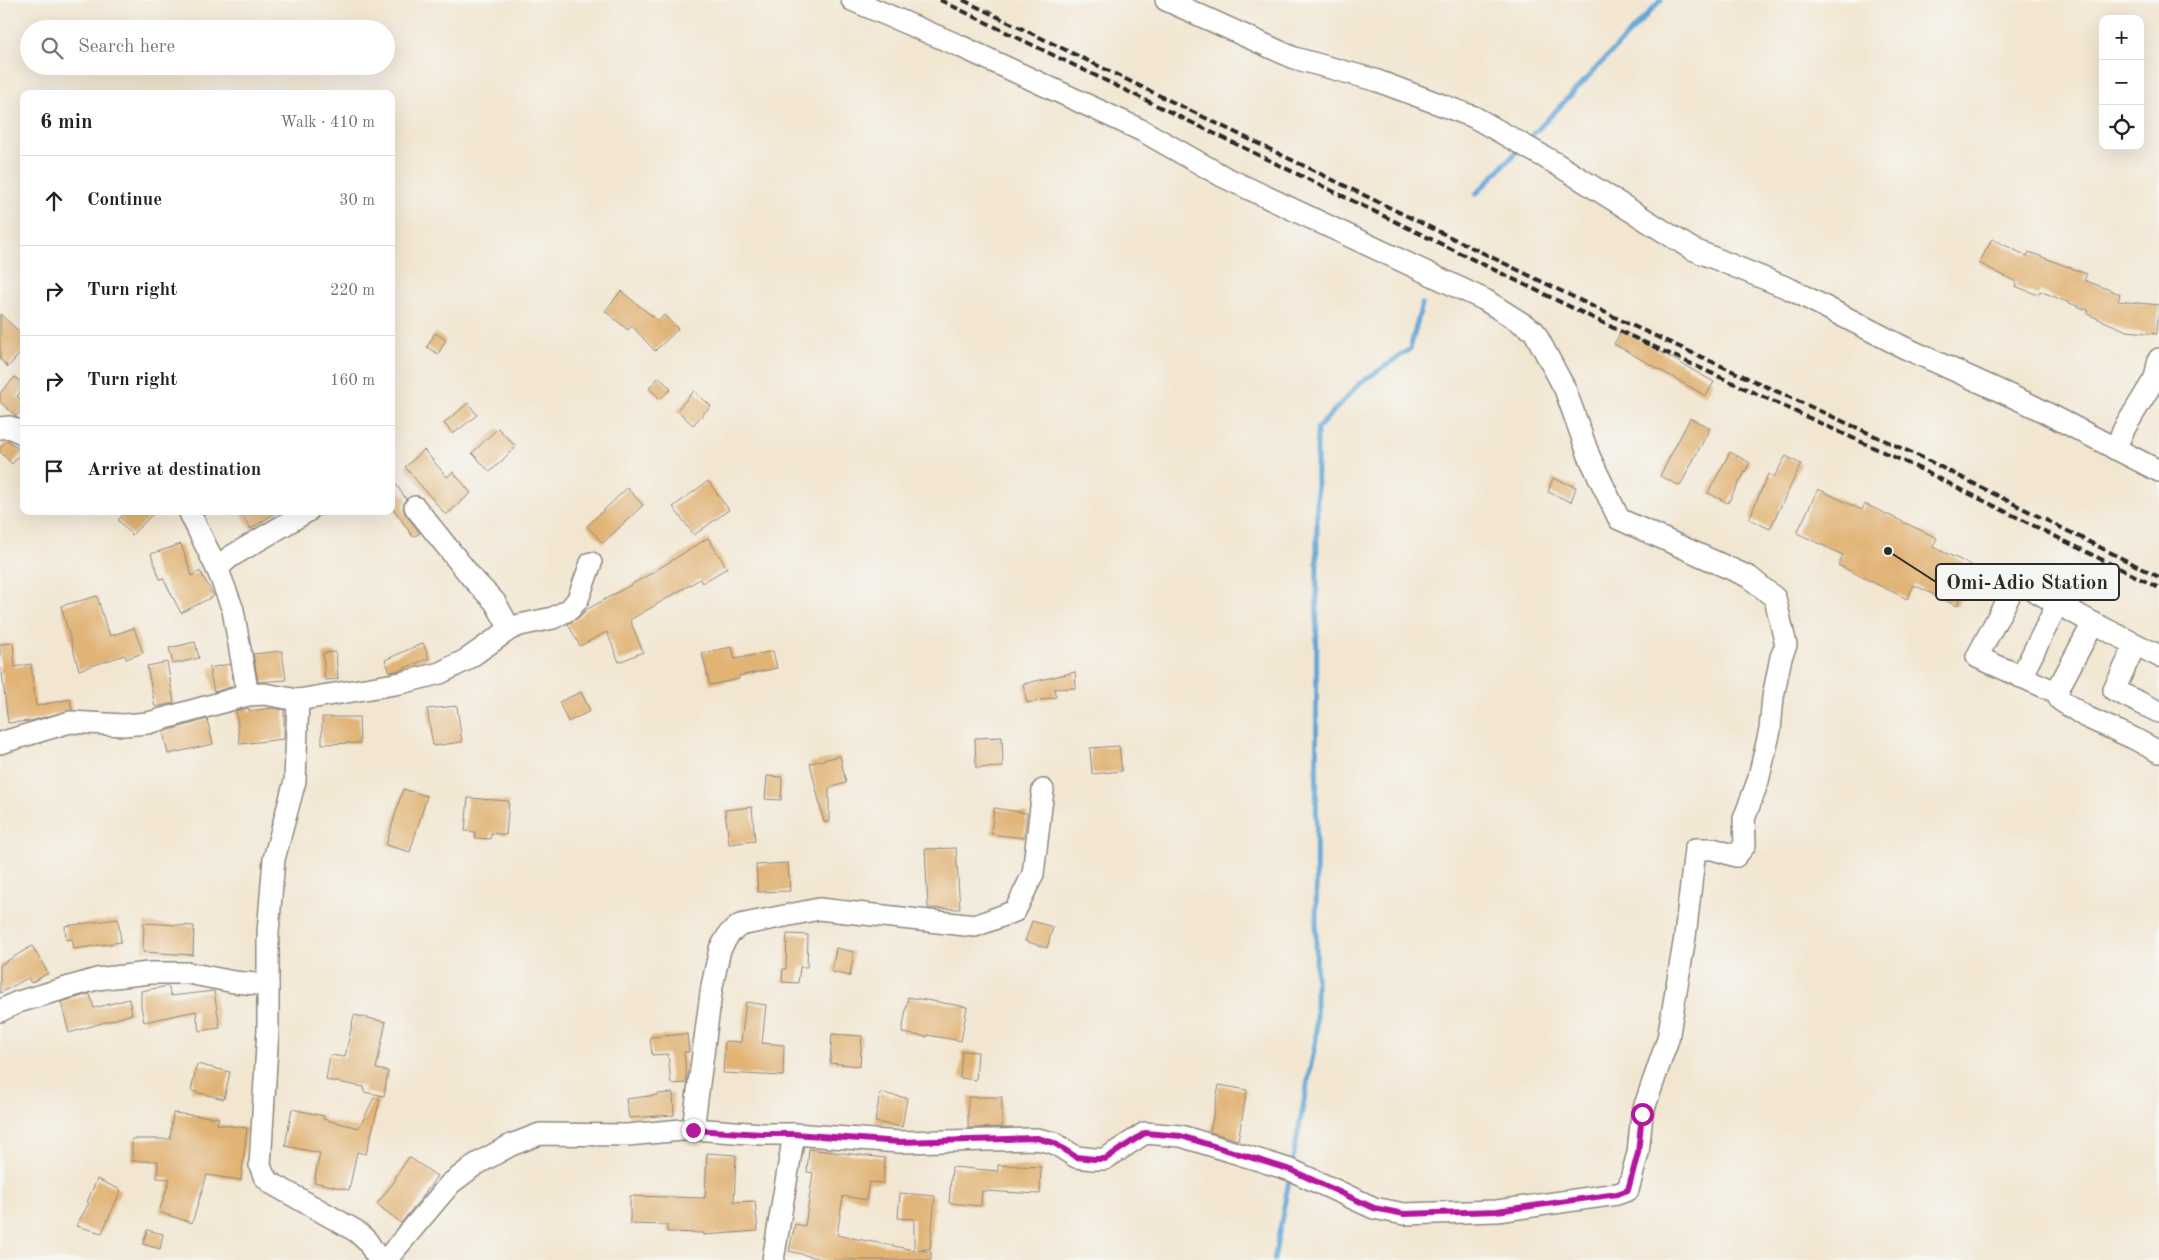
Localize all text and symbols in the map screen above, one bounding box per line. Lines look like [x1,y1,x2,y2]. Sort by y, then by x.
map controls [2099,15,2144,150]
button: + [2099,15,2144,60]
search box [20,20,395,75]
icon: search [38,34,66,62]
text: Search here [78,38,175,57]
button: − [2099,60,2144,105]
button: locate [2099,105,2144,150]
text: 6 min [40,112,93,133]
text: Walk · 410 m [280,115,375,131]
icon: ahead [40,187,68,215]
text: Continue [87,191,162,210]
text: 30 m [339,193,375,209]
icon: right [40,277,68,305]
text: Turn right [87,281,177,300]
text: 220 m [330,283,375,299]
icon: right [40,367,68,395]
text: Turn right [87,371,177,390]
text: 160 m [330,373,375,389]
icon: arrive [40,457,68,485]
text: Arrive at destination [87,461,261,480]
callout: Omi-Adio Station [1936,564,2119,600]
text: Omi-Adio Station [1946,573,2108,594]
route start [1631,1103,1654,1126]
route end [682,1119,705,1142]

